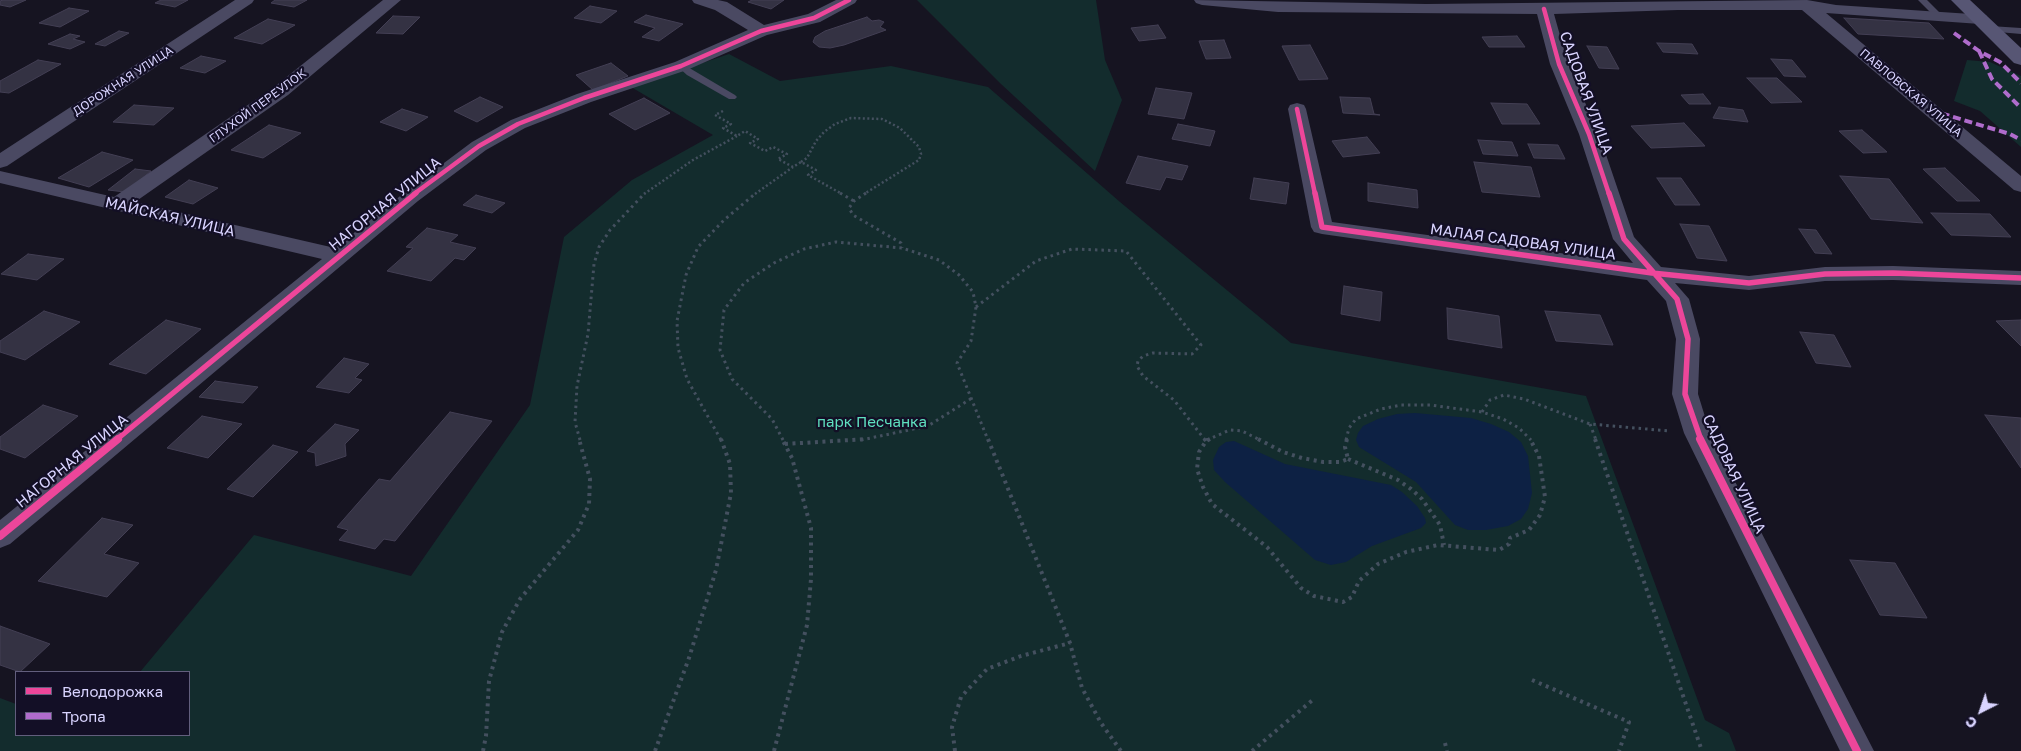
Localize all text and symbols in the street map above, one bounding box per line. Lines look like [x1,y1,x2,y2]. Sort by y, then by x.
street label: САДОВАЯ УЛИЦА [1555,29,1617,157]
street label: ДОРОЖНАЯ УЛИЦА [70,43,176,119]
street label: ПАВЛОВСКАЯ УЛИЦА [1857,46,1965,140]
street label: ГЛУХОЙ ПЕРЕУЛОК [207,66,309,146]
street label: НАГОРНАЯ УЛИЦА [325,153,445,255]
street label: МАЙСКАЯ УЛИЦА [103,193,237,241]
street label: МАЛАЯ САДОВАЯ УЛИЦА [1429,220,1617,264]
street label: НАГОРНАЯ УЛИЦА [12,410,132,512]
street label: САДОВАЯ УЛИЦА [1699,412,1769,536]
park label: парк Песчанка [817,413,927,431]
legend [15,671,190,736]
text: Велодорожка [62,682,163,700]
north arrow [1956,686,2006,736]
text: Тропа [62,707,106,725]
text: С [1962,713,1980,732]

